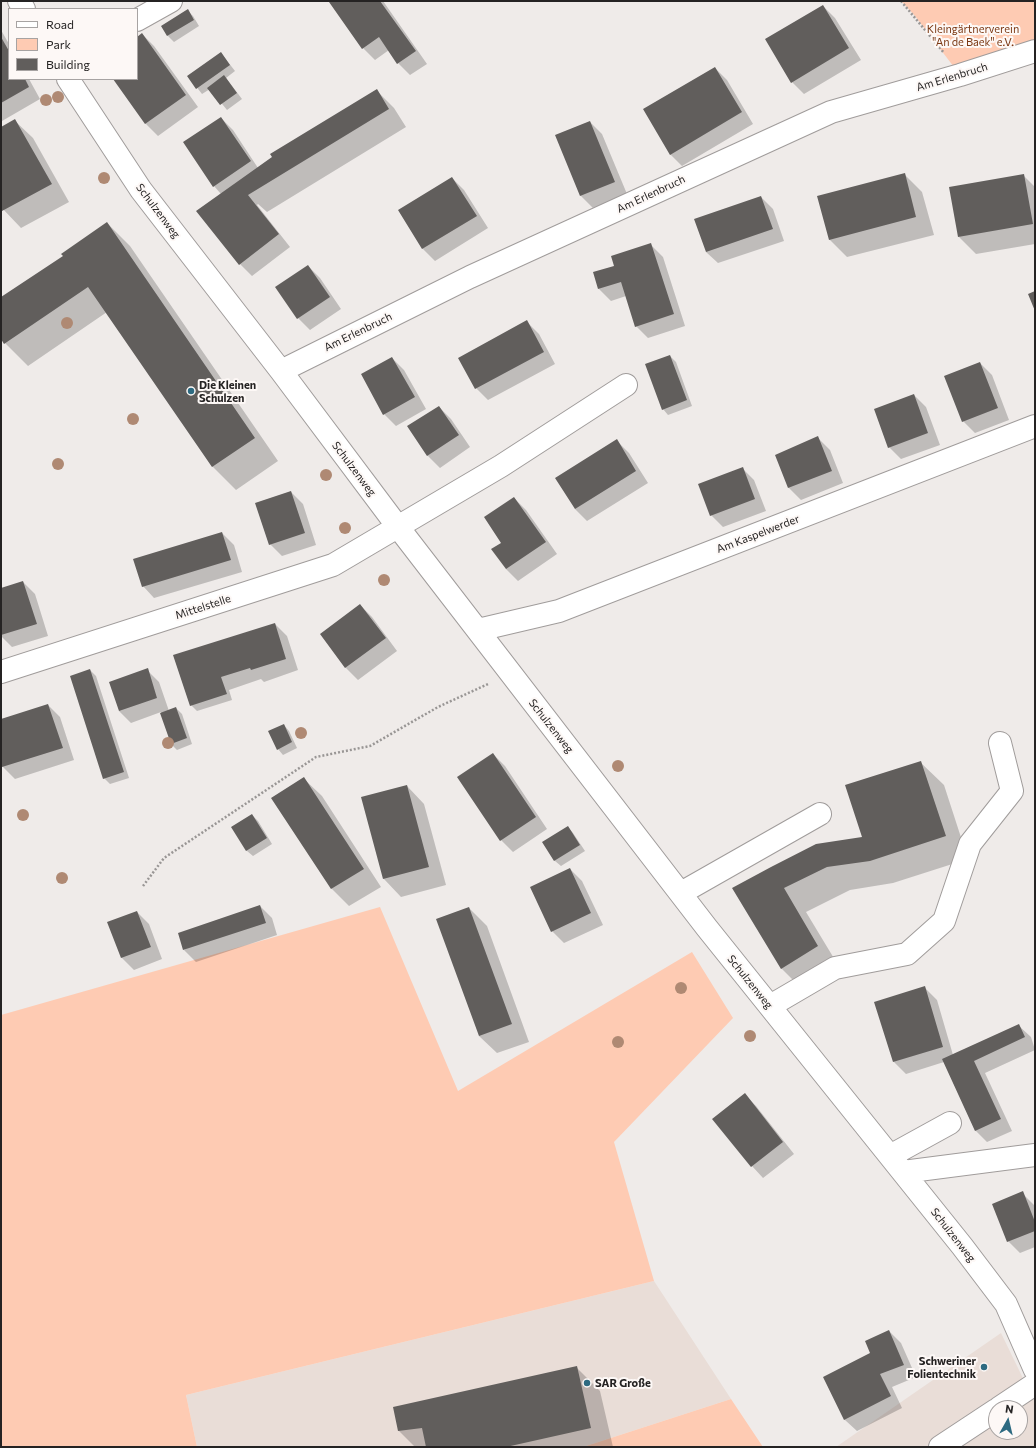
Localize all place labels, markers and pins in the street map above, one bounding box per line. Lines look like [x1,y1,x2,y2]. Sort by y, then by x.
place label: Die Kleinen Schulzen [199,378,256,404]
marker: Die Kleinen Schulzen [186,386,196,396]
place label: Schweriner Folientechnik [907,1354,976,1380]
marker: Schweriner Folientechnik [979,1362,989,1372]
place label: SAR Große [595,1376,651,1390]
marker: SAR Große [582,1378,592,1388]

